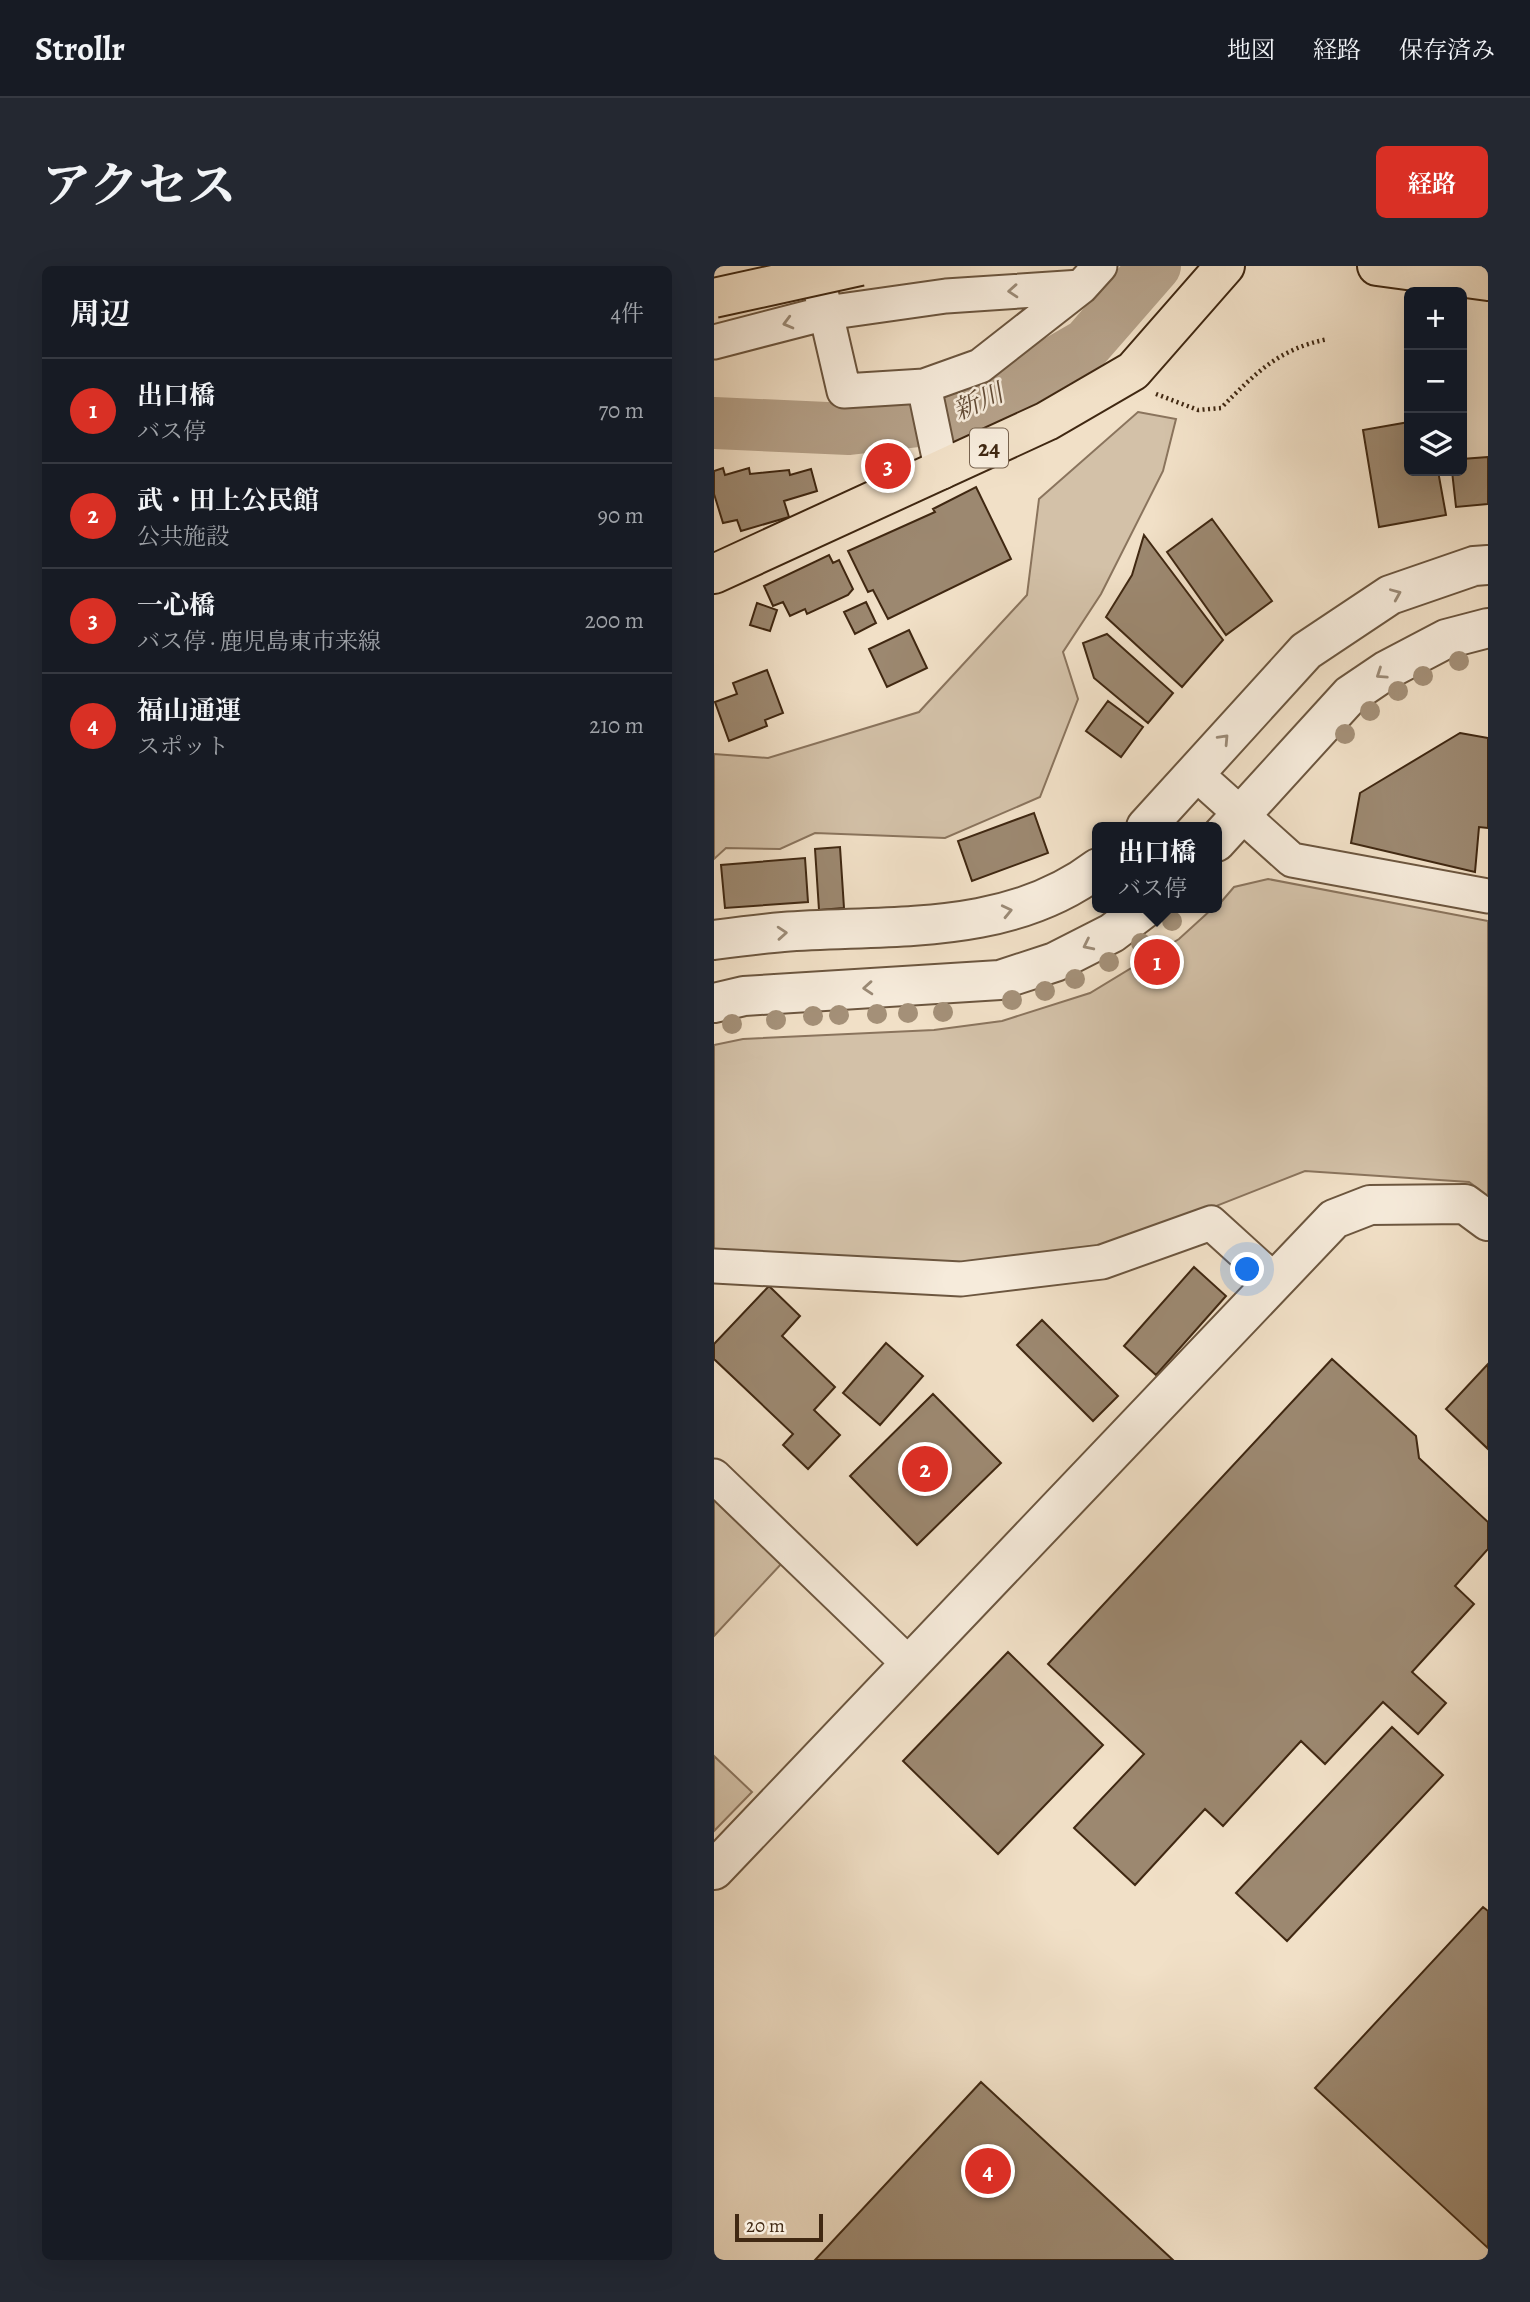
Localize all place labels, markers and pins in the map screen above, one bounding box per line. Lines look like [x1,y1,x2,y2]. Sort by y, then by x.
pin: 3 [865,440,911,492]
pin: 1 [1134,936,1180,988]
pin: 2 [902,1443,948,1495]
pin: 4 [965,2145,1011,2197]

